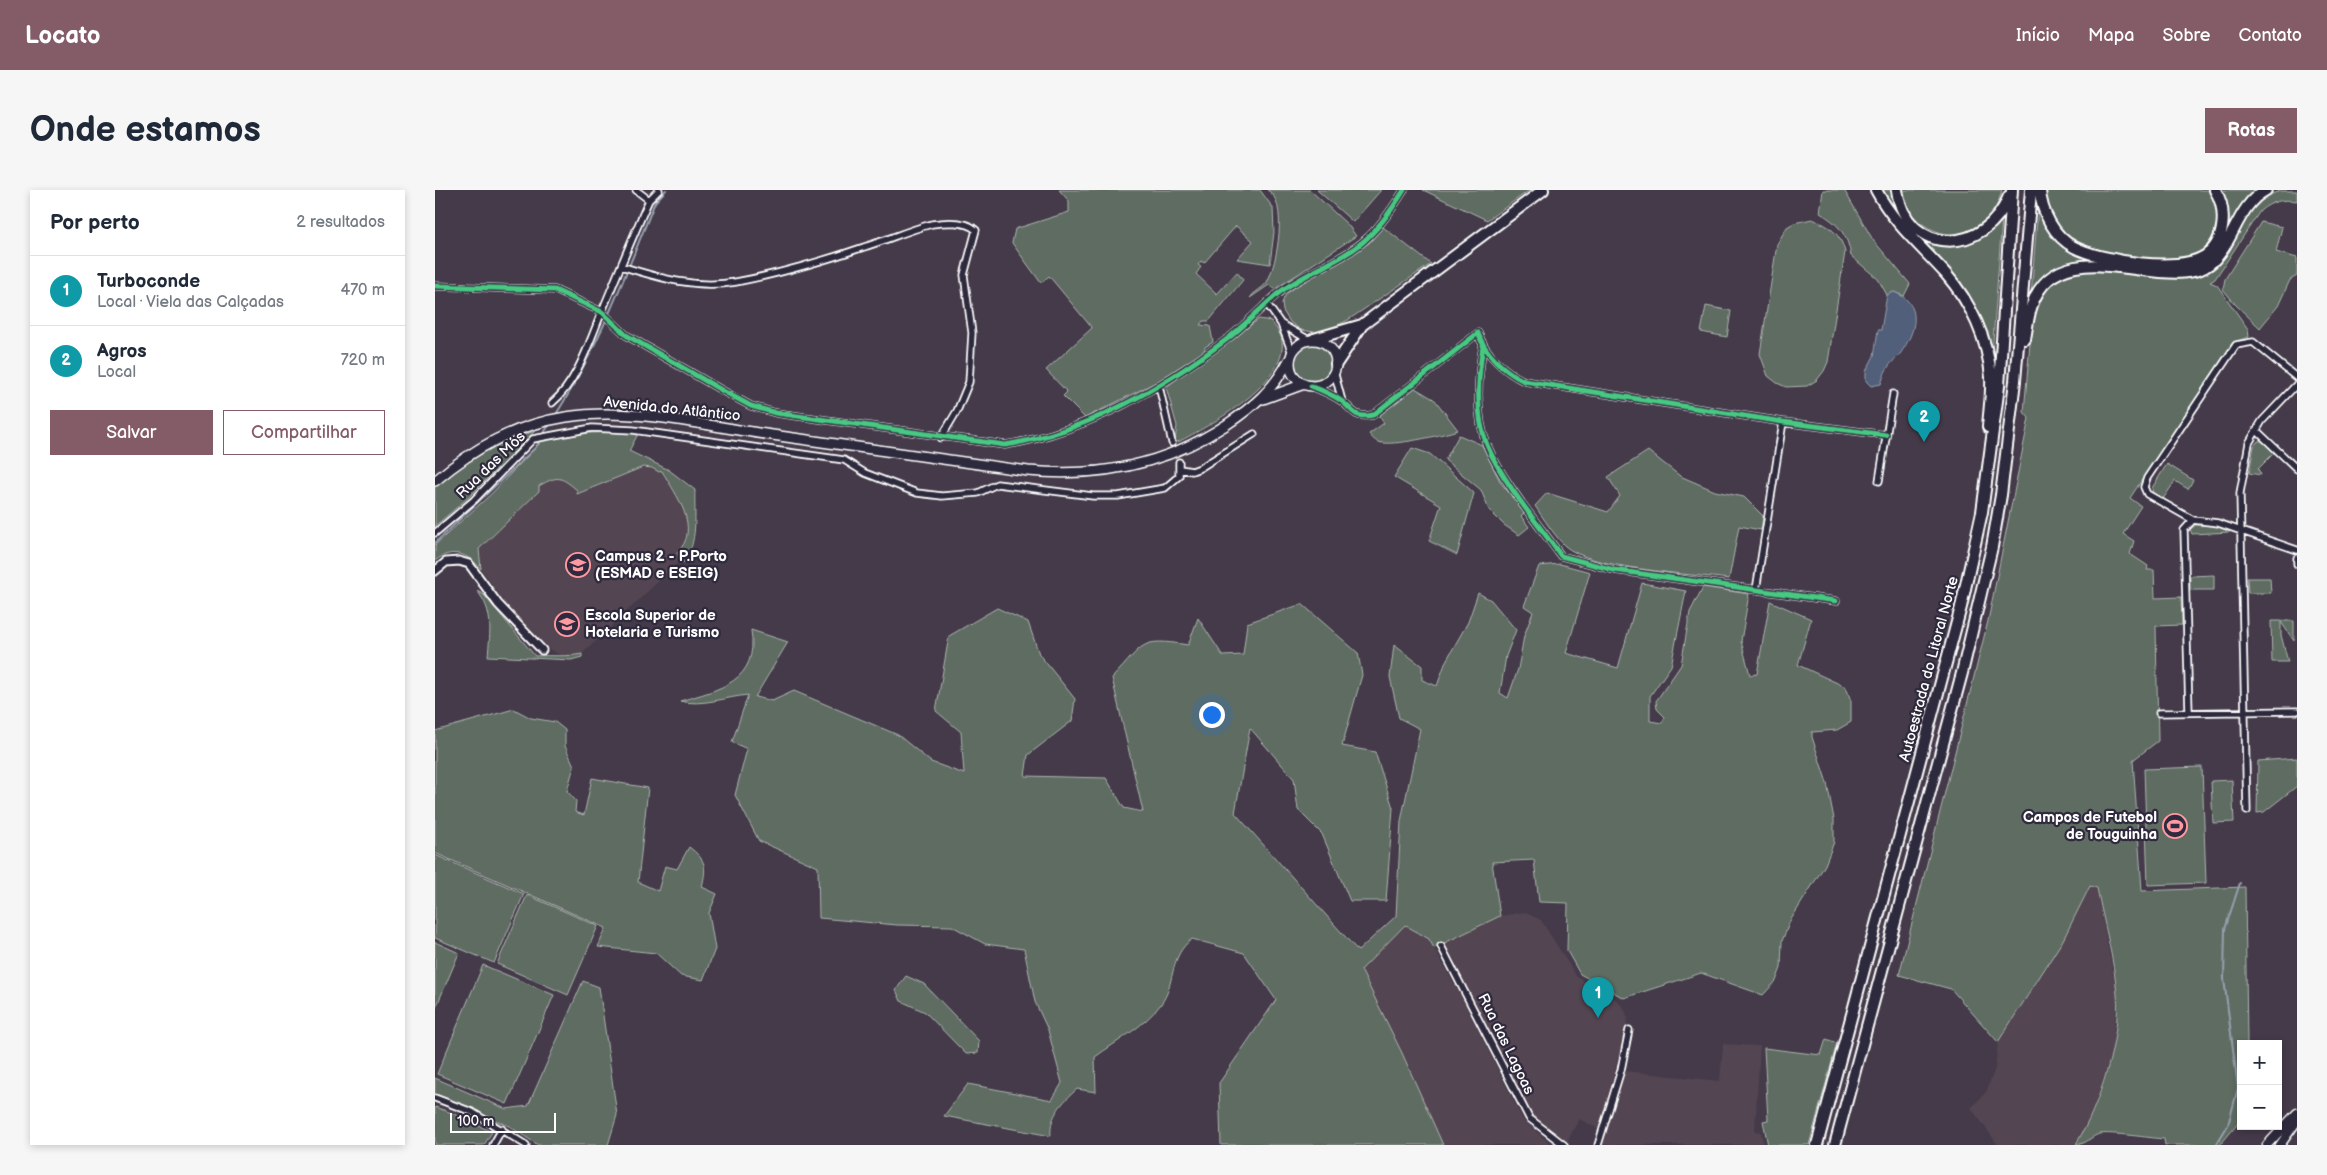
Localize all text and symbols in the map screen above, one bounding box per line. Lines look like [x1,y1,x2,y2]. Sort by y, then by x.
text: Locato [25,21,100,50]
text: Início [2016,25,2060,46]
text: Mapa [2088,25,2134,46]
text: Sobre [2162,25,2210,46]
text: Contato [2238,25,2302,46]
button: Rotas [2205,108,2297,153]
text: Onde estamos [30,109,261,152]
text: Por perto [50,210,140,235]
text: 2 resultados [296,213,385,232]
text: Turboconde [97,270,200,293]
text: 1 [63,281,69,300]
text: 470 m [340,281,385,300]
text: Local · Viela das Calçadas [97,293,284,312]
text: Agros [97,340,147,363]
text: 2 [61,351,71,370]
text: 720 m [341,351,385,370]
text: Local [97,363,136,382]
street label: Avenida do Atlântico [603,392,741,426]
pin: 2 [1908,401,1940,442]
button: Salvar [50,410,213,455]
button: Compartilhar [223,410,385,455]
street label: Rua das Mós [452,427,530,503]
place label: Campus 2 - P.Porto (ESMAD e ESEIG) [595,547,727,583]
school or university icon: Campus 2 - P.Porto (ESMAD e ESEIG) [565,552,591,578]
street label: Autoestrada do Litoral Norte [1895,574,1963,764]
place label: Escola Superior de Hotelaria e Turismo [585,606,720,642]
school or university icon: Escola Superior de Hotelaria e Turismo [554,611,580,637]
your location [1199,702,1225,728]
place label: Campos de Futebol de Touguinha [2023,808,2157,844]
sports icon: Campos de Futebol de Touguinha [2162,813,2188,839]
pin: 1 [1582,977,1614,1018]
street label: Rua das Lagoas [1473,990,1539,1098]
map controls [2237,1040,2282,1130]
button: + [2237,1040,2282,1085]
button: − [2237,1085,2282,1130]
scale bar [450,1110,556,1133]
text: 100 m [457,1113,494,1130]

